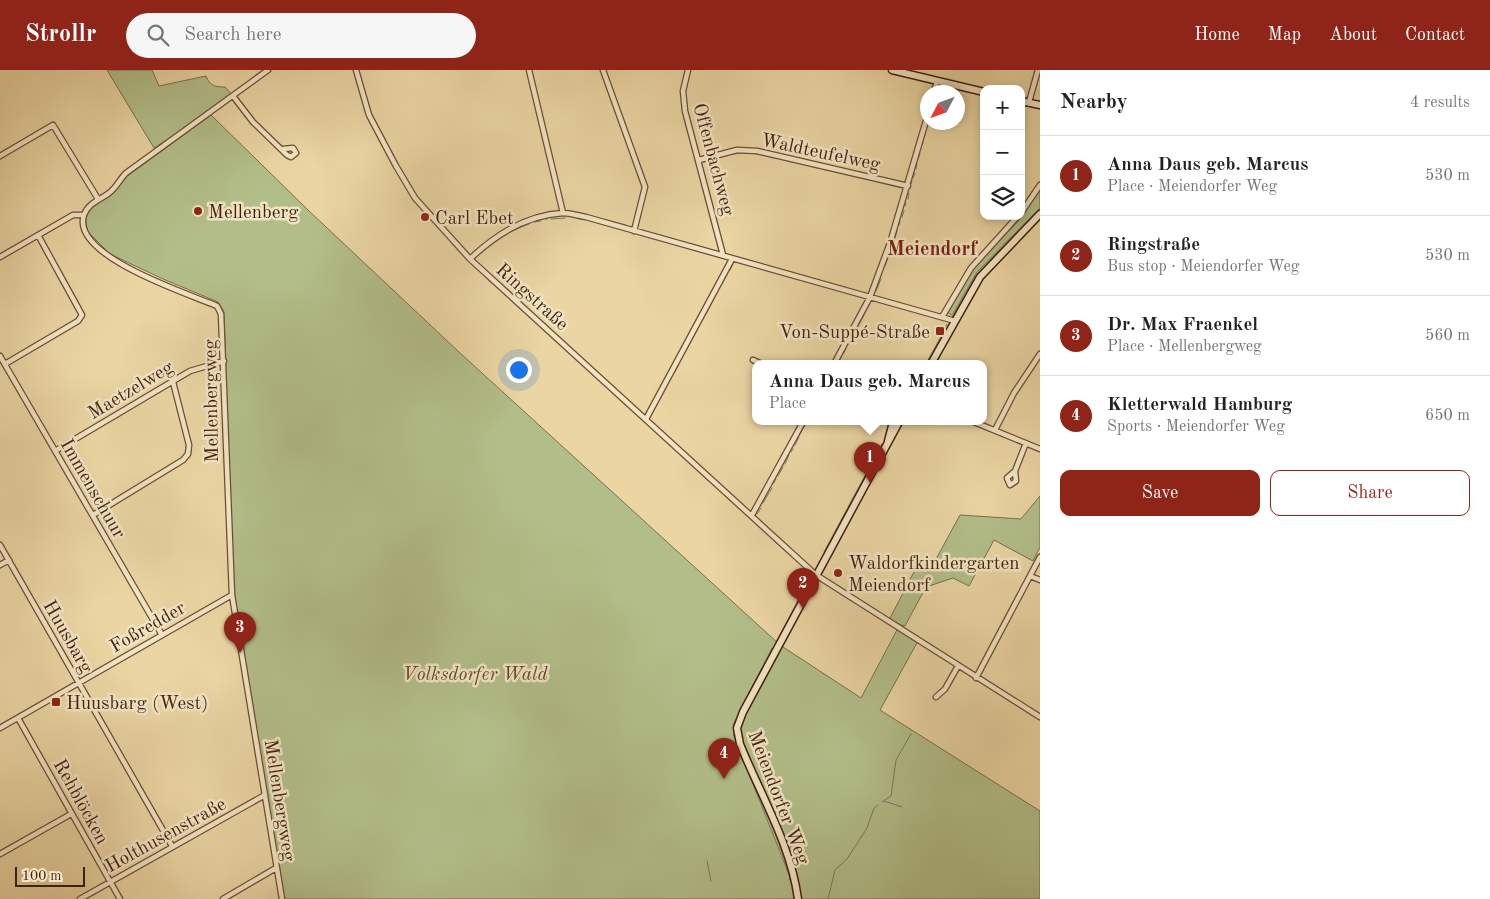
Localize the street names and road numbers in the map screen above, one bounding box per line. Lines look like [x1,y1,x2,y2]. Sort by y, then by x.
street label: Offenbachweg [688,101,737,219]
street label: Waldteufelweg [759,131,883,176]
street label: Ringstraße [492,261,571,335]
street label: Mellenbergweg [202,338,223,463]
street label: Maetzelweg [85,358,178,424]
street label: Immenschuur [56,436,128,543]
street label: Huusbarg [38,598,96,678]
street label: Foßredder [107,599,189,657]
street label: Meiendorfer Weg [743,728,812,868]
street label: Mellenbergweg [260,738,298,863]
street label: Rehblöcken [49,756,111,848]
street label: Holthusenstraße [103,795,230,877]

